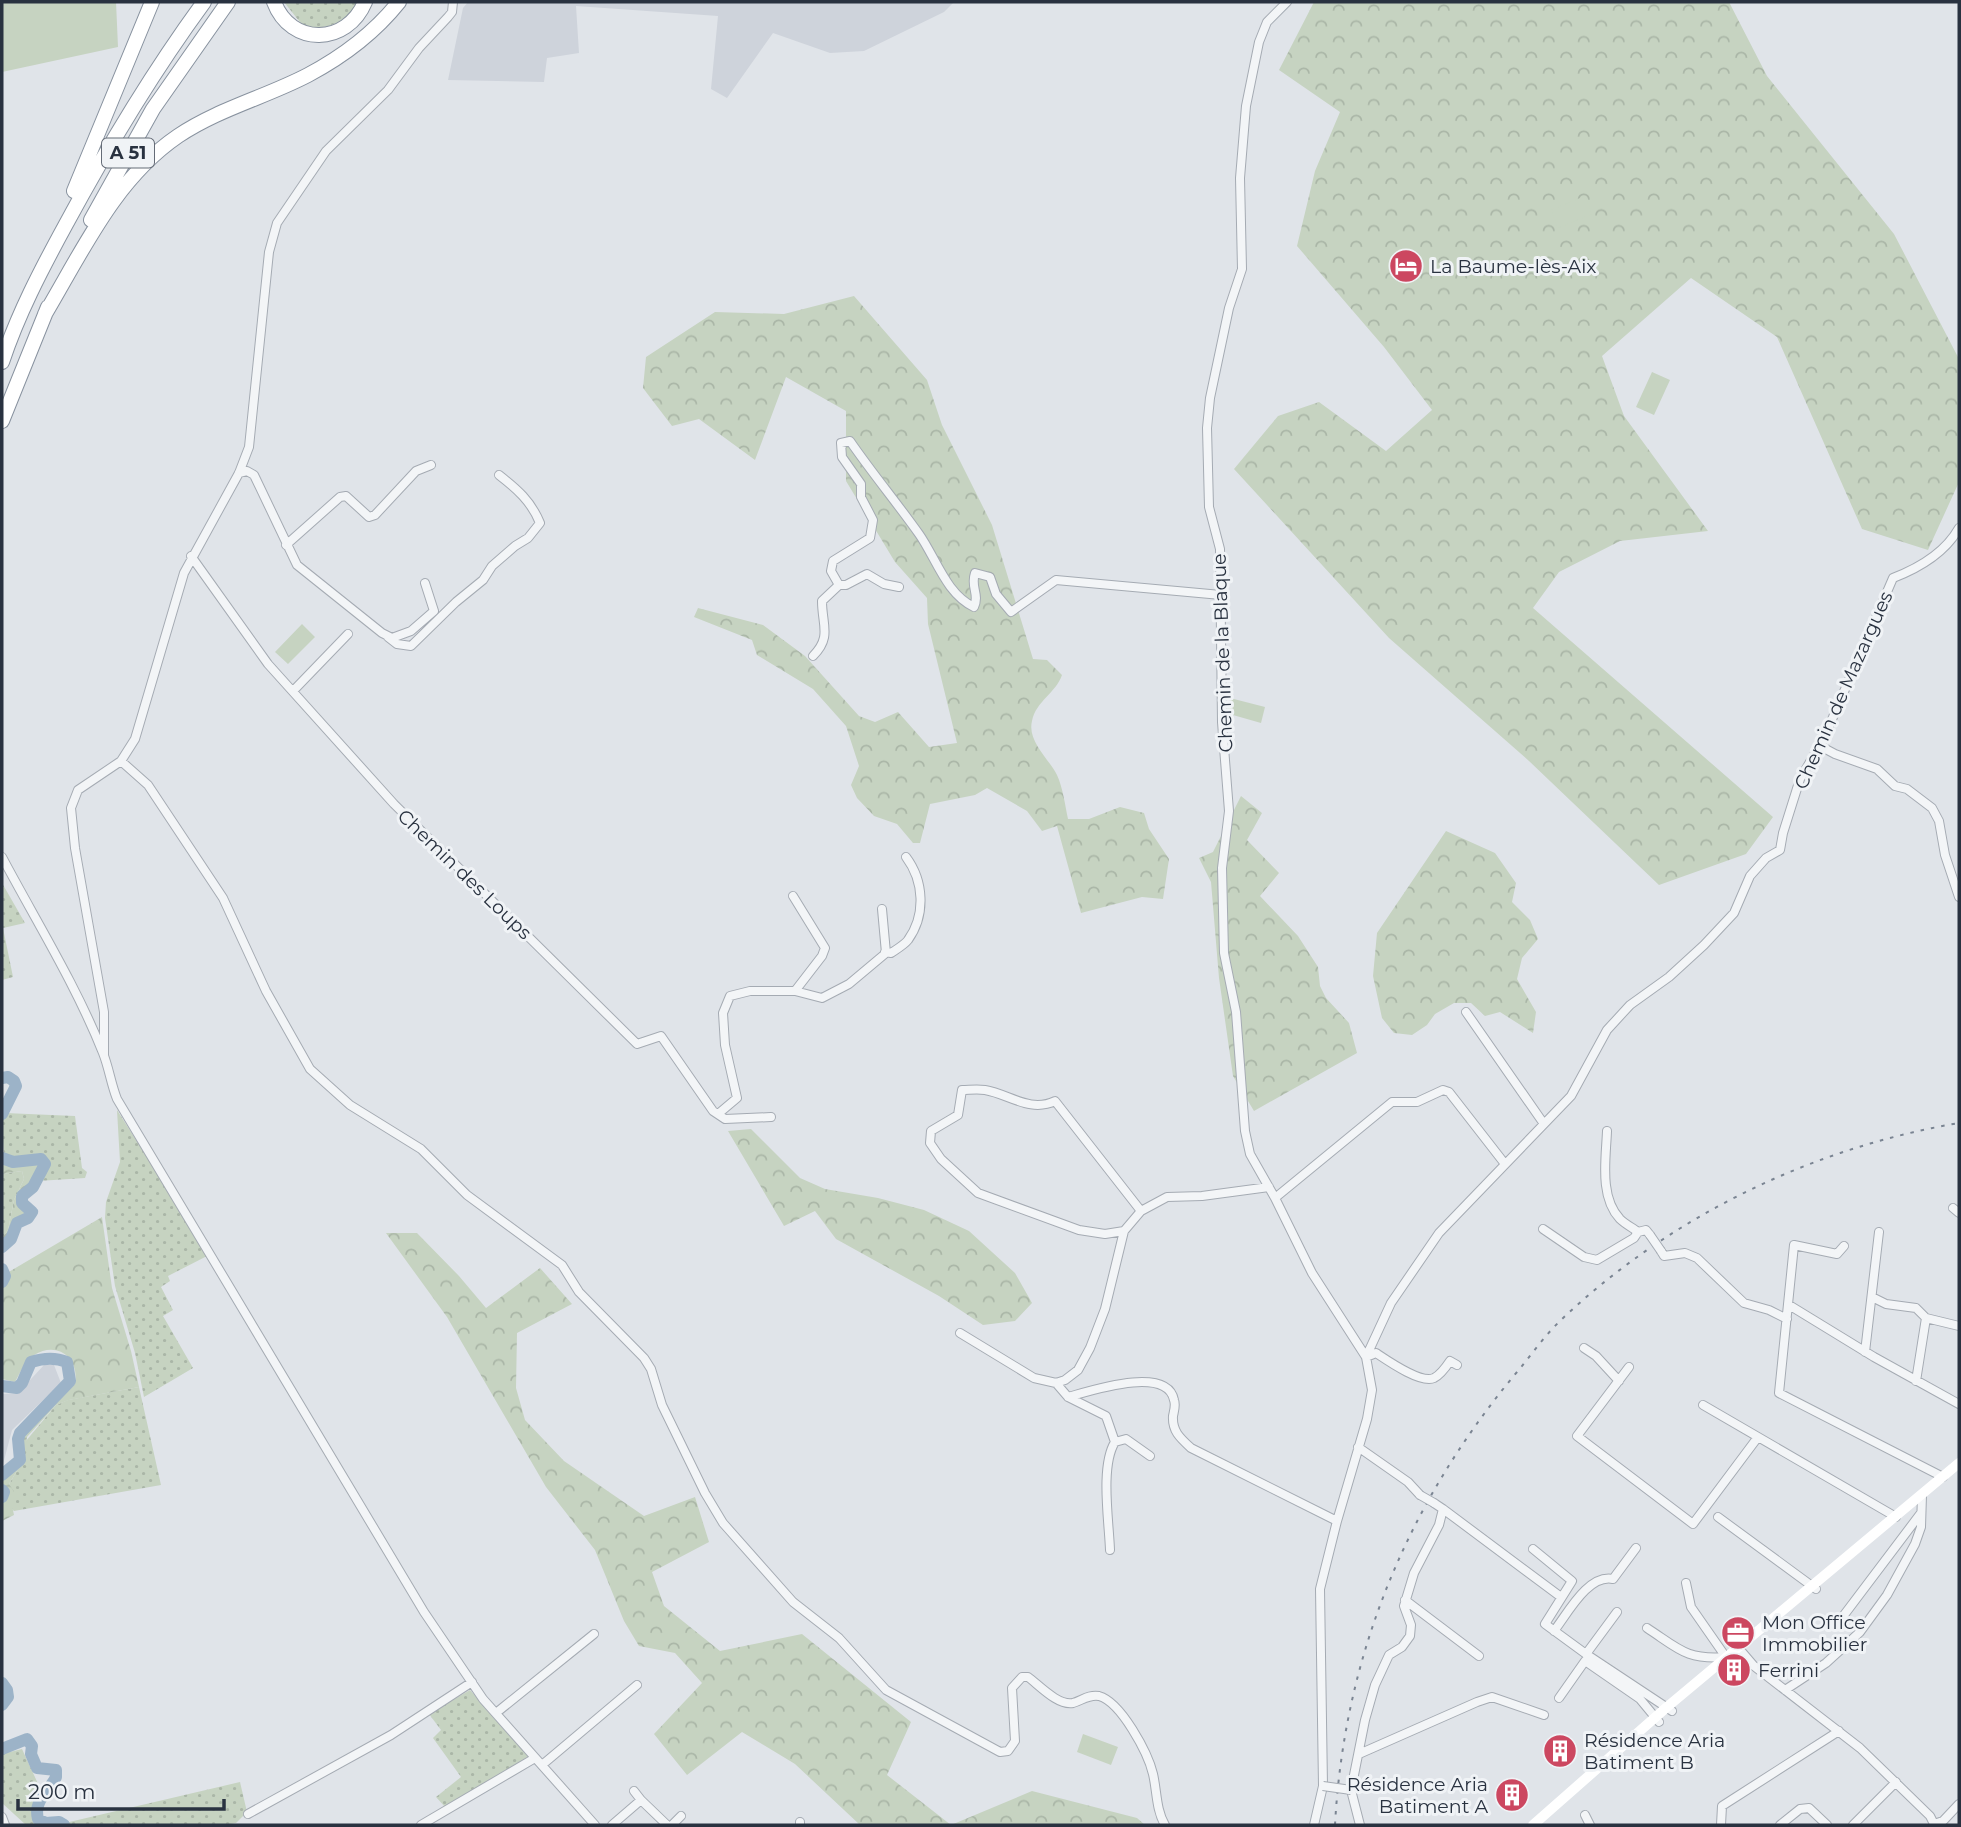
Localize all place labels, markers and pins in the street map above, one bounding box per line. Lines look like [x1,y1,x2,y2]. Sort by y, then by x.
hotel icon: La Baume-lès-Aix [1387,247,1425,285]
place label: La Baume-lès-Aix [1430,255,1596,278]
place label: Mon Office Immobilier [1762,1611,1867,1656]
office icon: Mon Office Immobilier [1719,1614,1757,1652]
building icon: Ferrini [1715,1651,1753,1689]
place label: Ferrini [1758,1659,1819,1682]
place label: Résidence Aria Batiment B [1584,1729,1725,1774]
building icon: Résidence Aria Batiment B [1541,1732,1579,1770]
place label: Résidence Aria Batiment A [1347,1773,1488,1818]
building icon: Résidence Aria Batiment A [1493,1776,1531,1814]

